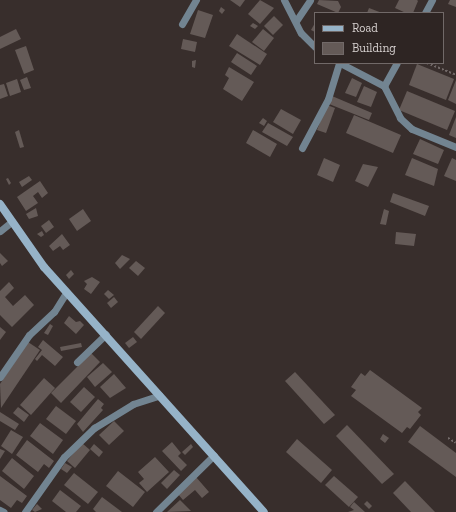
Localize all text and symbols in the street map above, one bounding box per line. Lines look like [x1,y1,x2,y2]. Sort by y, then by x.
legend [314,12,444,64]
text: Road [352,21,378,35]
text: Building [352,41,396,55]

